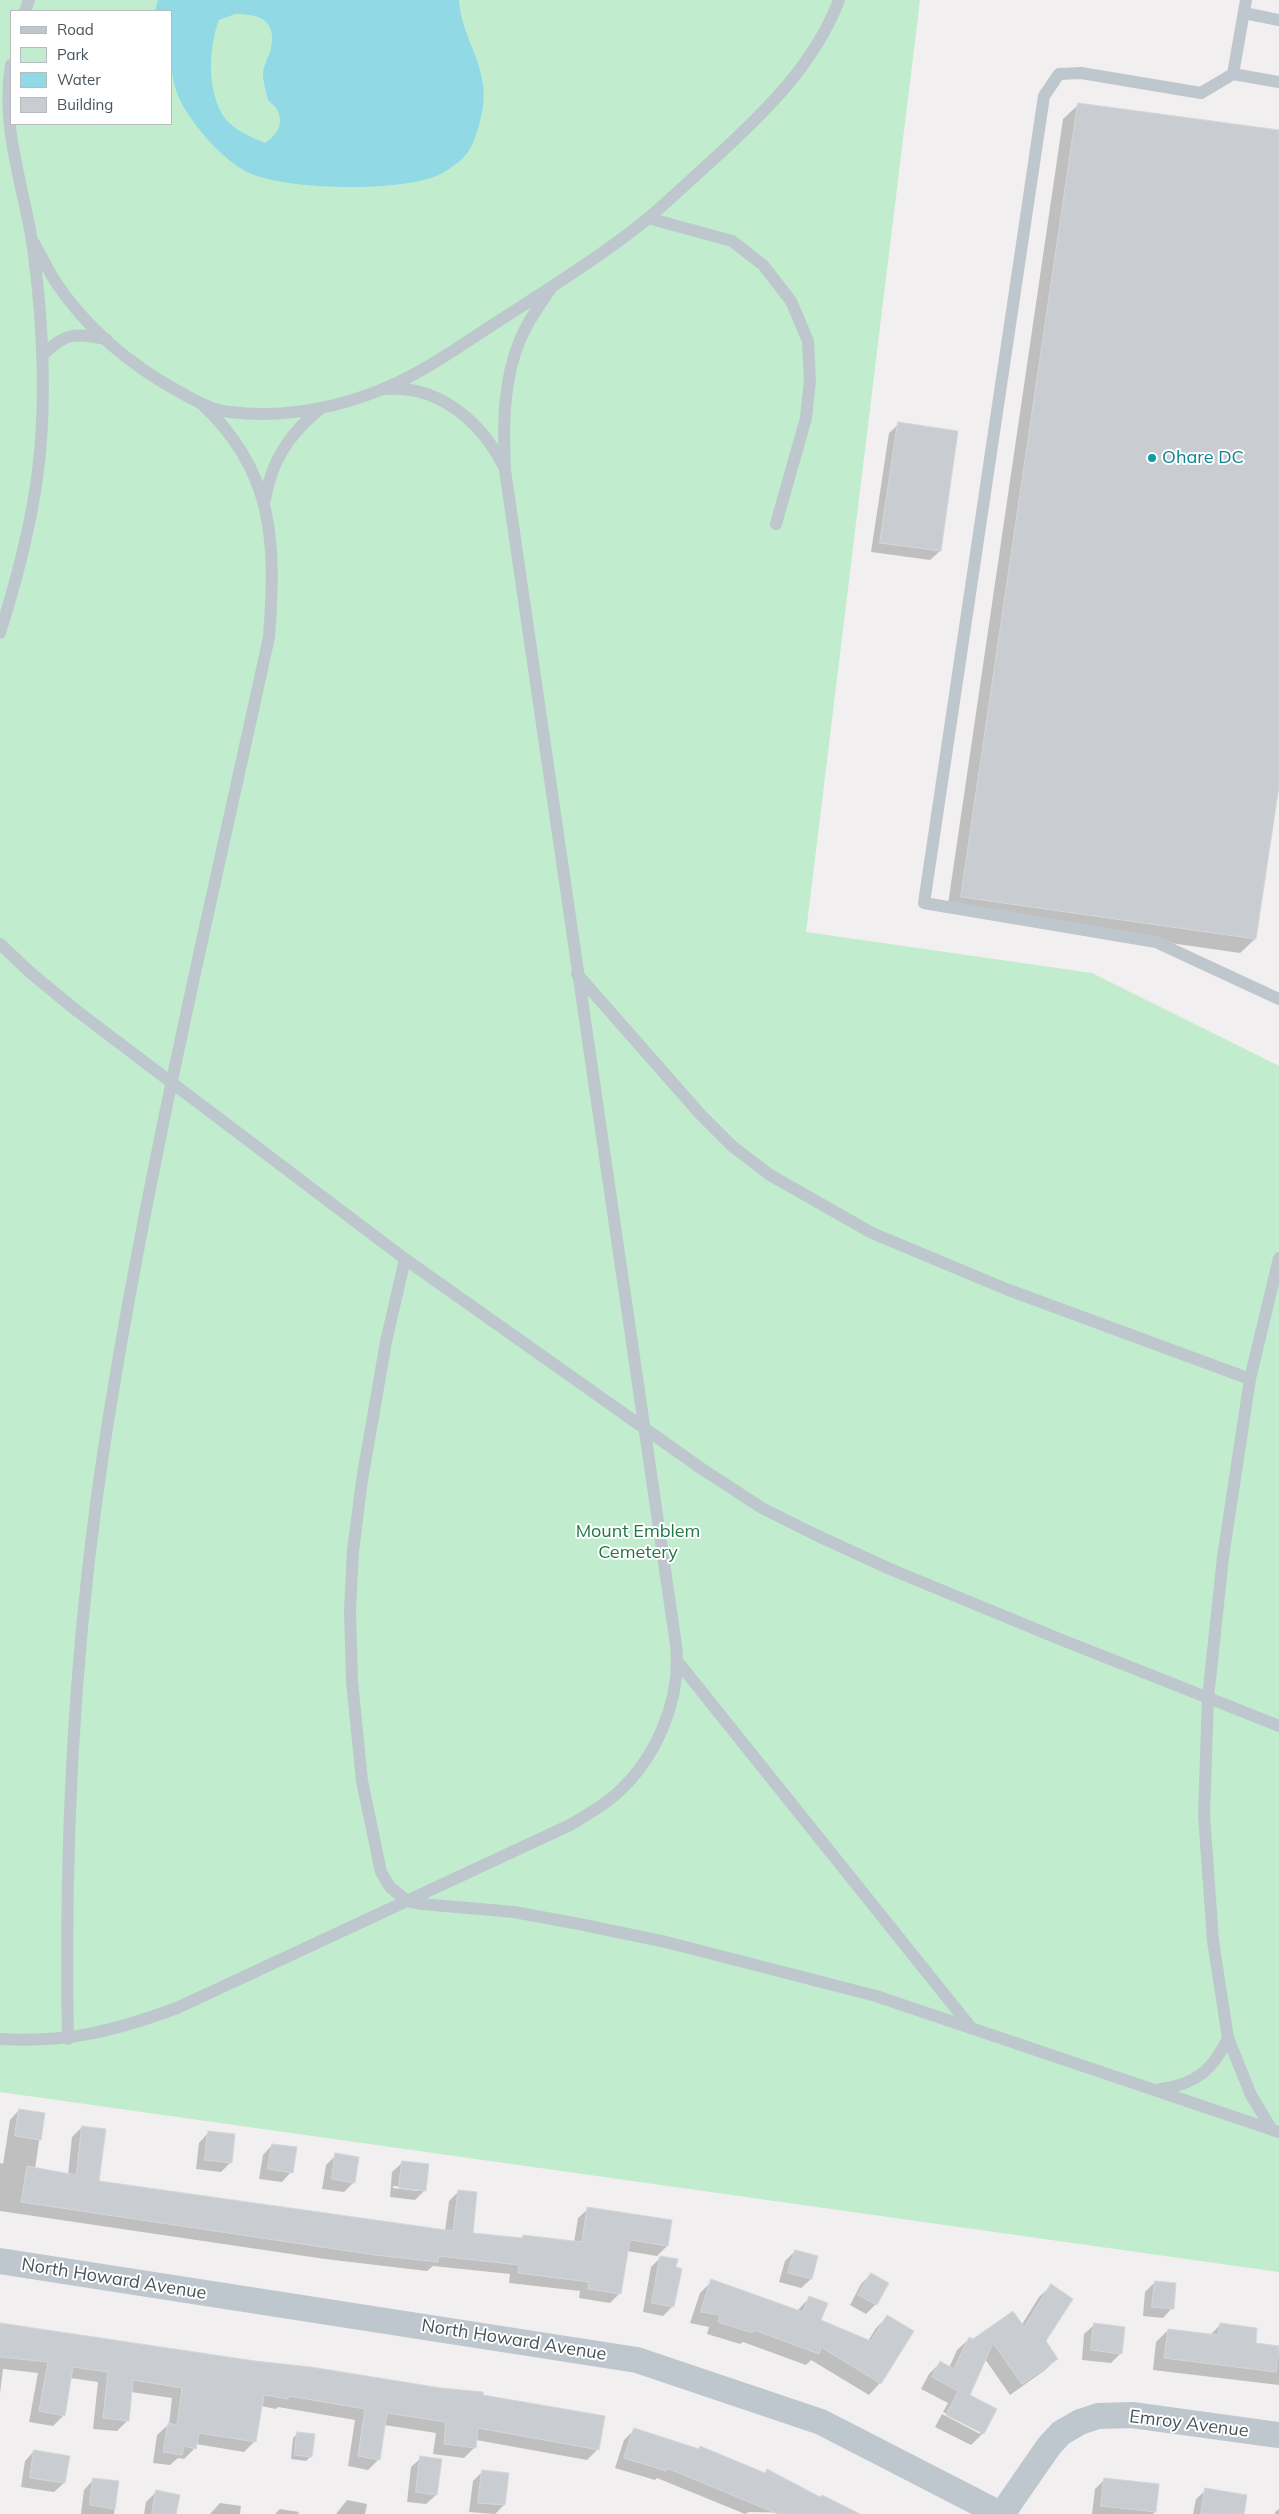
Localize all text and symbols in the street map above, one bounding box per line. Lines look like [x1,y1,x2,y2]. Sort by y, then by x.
legend [10,10,172,125]
text: Road [57,20,94,39]
text: Park [57,45,89,64]
text: Water [57,70,101,89]
text: Building [57,95,113,114]
place label: Ohare DC [1162,447,1244,469]
marker: Ohare DC [1146,452,1158,464]
park label: Mount Emblem Cemetery [576,1521,700,1564]
street label: North Howard Avenue [20,2254,208,2304]
street label: North Howard Avenue [420,2315,608,2365]
street label: Emroy Avenue [1128,2406,1250,2442]

